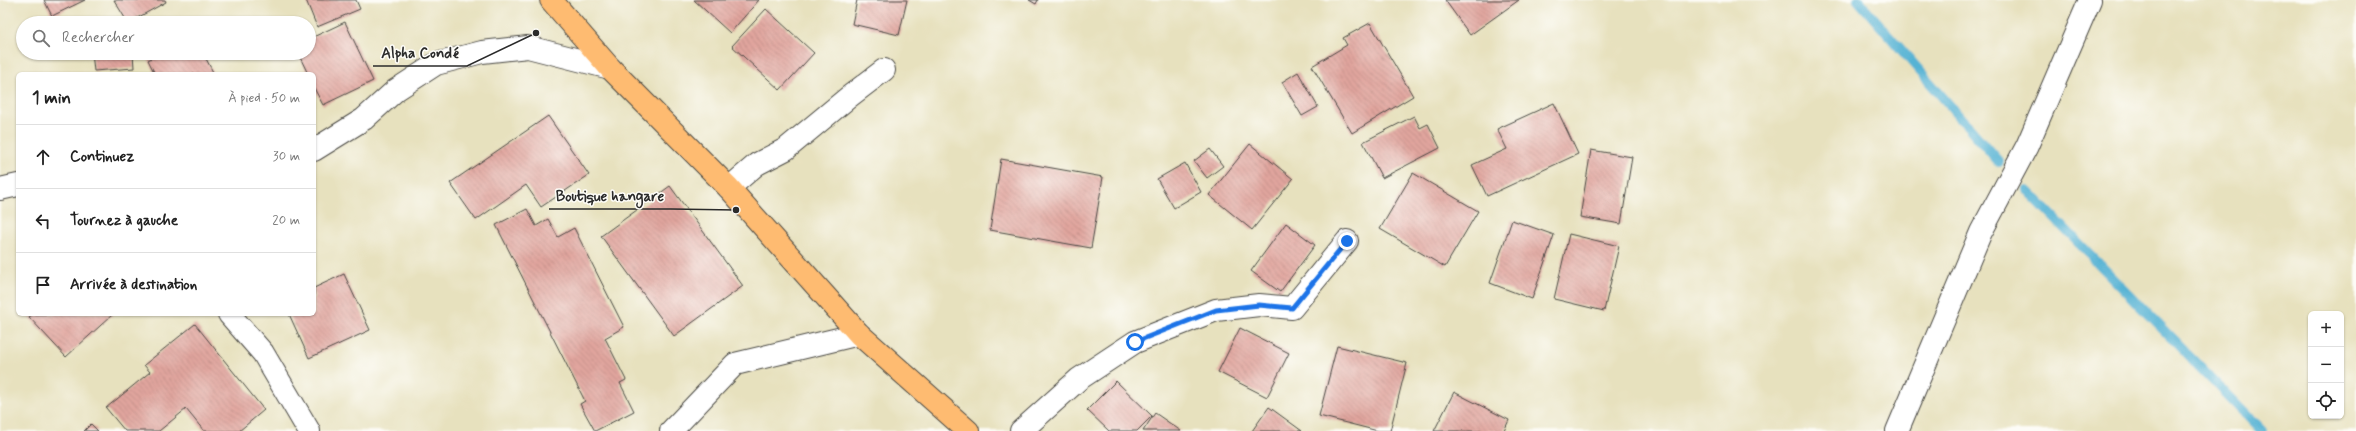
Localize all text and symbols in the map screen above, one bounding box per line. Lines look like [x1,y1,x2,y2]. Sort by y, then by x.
search box [16,16,316,60]
icon: search [30,27,52,49]
text: Rechercher [62,28,135,48]
callout: Alpha Condé [373,39,467,66]
text: Alpha Condé [381,44,459,64]
text: 1 min [32,87,71,109]
text: À pied · 50 m [228,90,300,107]
icon: ahead [32,146,54,168]
text: Continuez [70,147,134,167]
text: 30 m [273,148,300,165]
callout: Boutique hangare [549,182,671,209]
text: Boutique hangare [556,187,665,209]
icon: left [32,210,54,232]
text: Tournez à gauche [70,211,178,231]
text: 20 m [272,212,300,229]
route end [1338,232,1356,250]
icon: arrive [32,274,54,296]
text: Arrivée à destination [70,275,197,295]
map controls [2308,311,2344,419]
button: + [2308,311,2344,347]
route start [1126,333,1144,351]
button: − [2308,347,2344,383]
button: locate [2308,383,2344,419]

